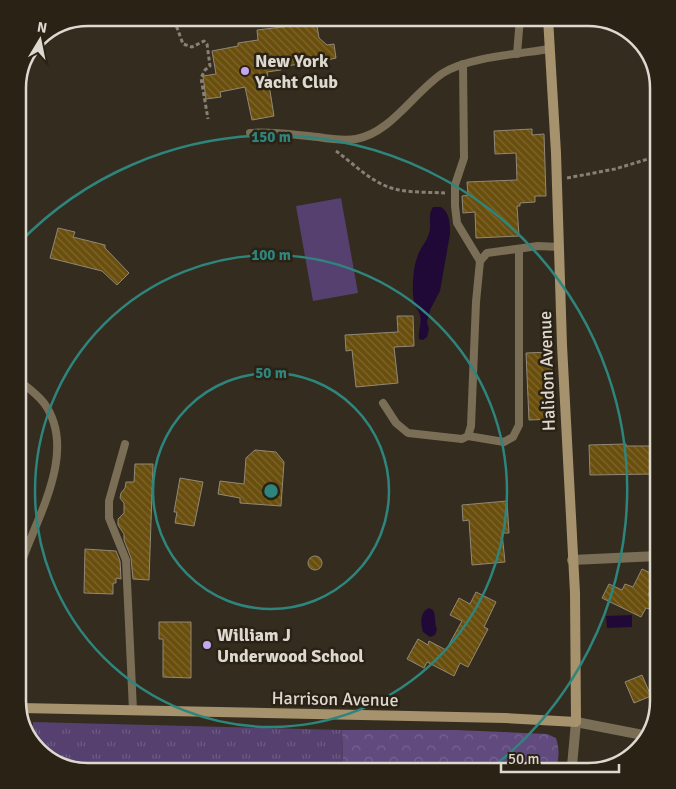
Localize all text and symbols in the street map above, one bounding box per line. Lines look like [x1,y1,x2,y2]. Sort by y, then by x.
north arrow [15,15,65,65]
text: N [36,18,48,37]
place label: New York Yacht Club [254,50,338,93]
marker: New York Yacht Club [239,65,251,77]
text: 150 m [251,128,291,146]
text: 100 m [251,246,291,264]
street label: Halidon Avenue [534,310,560,432]
text: 50 m [255,364,287,382]
centre of rings [262,482,280,500]
place label: William J Underwood School [217,624,364,667]
marker: William J Underwood School [201,639,213,651]
street label: Harrison Avenue [271,687,399,711]
scale bar [501,742,618,774]
text: 50 m [508,750,539,768]

